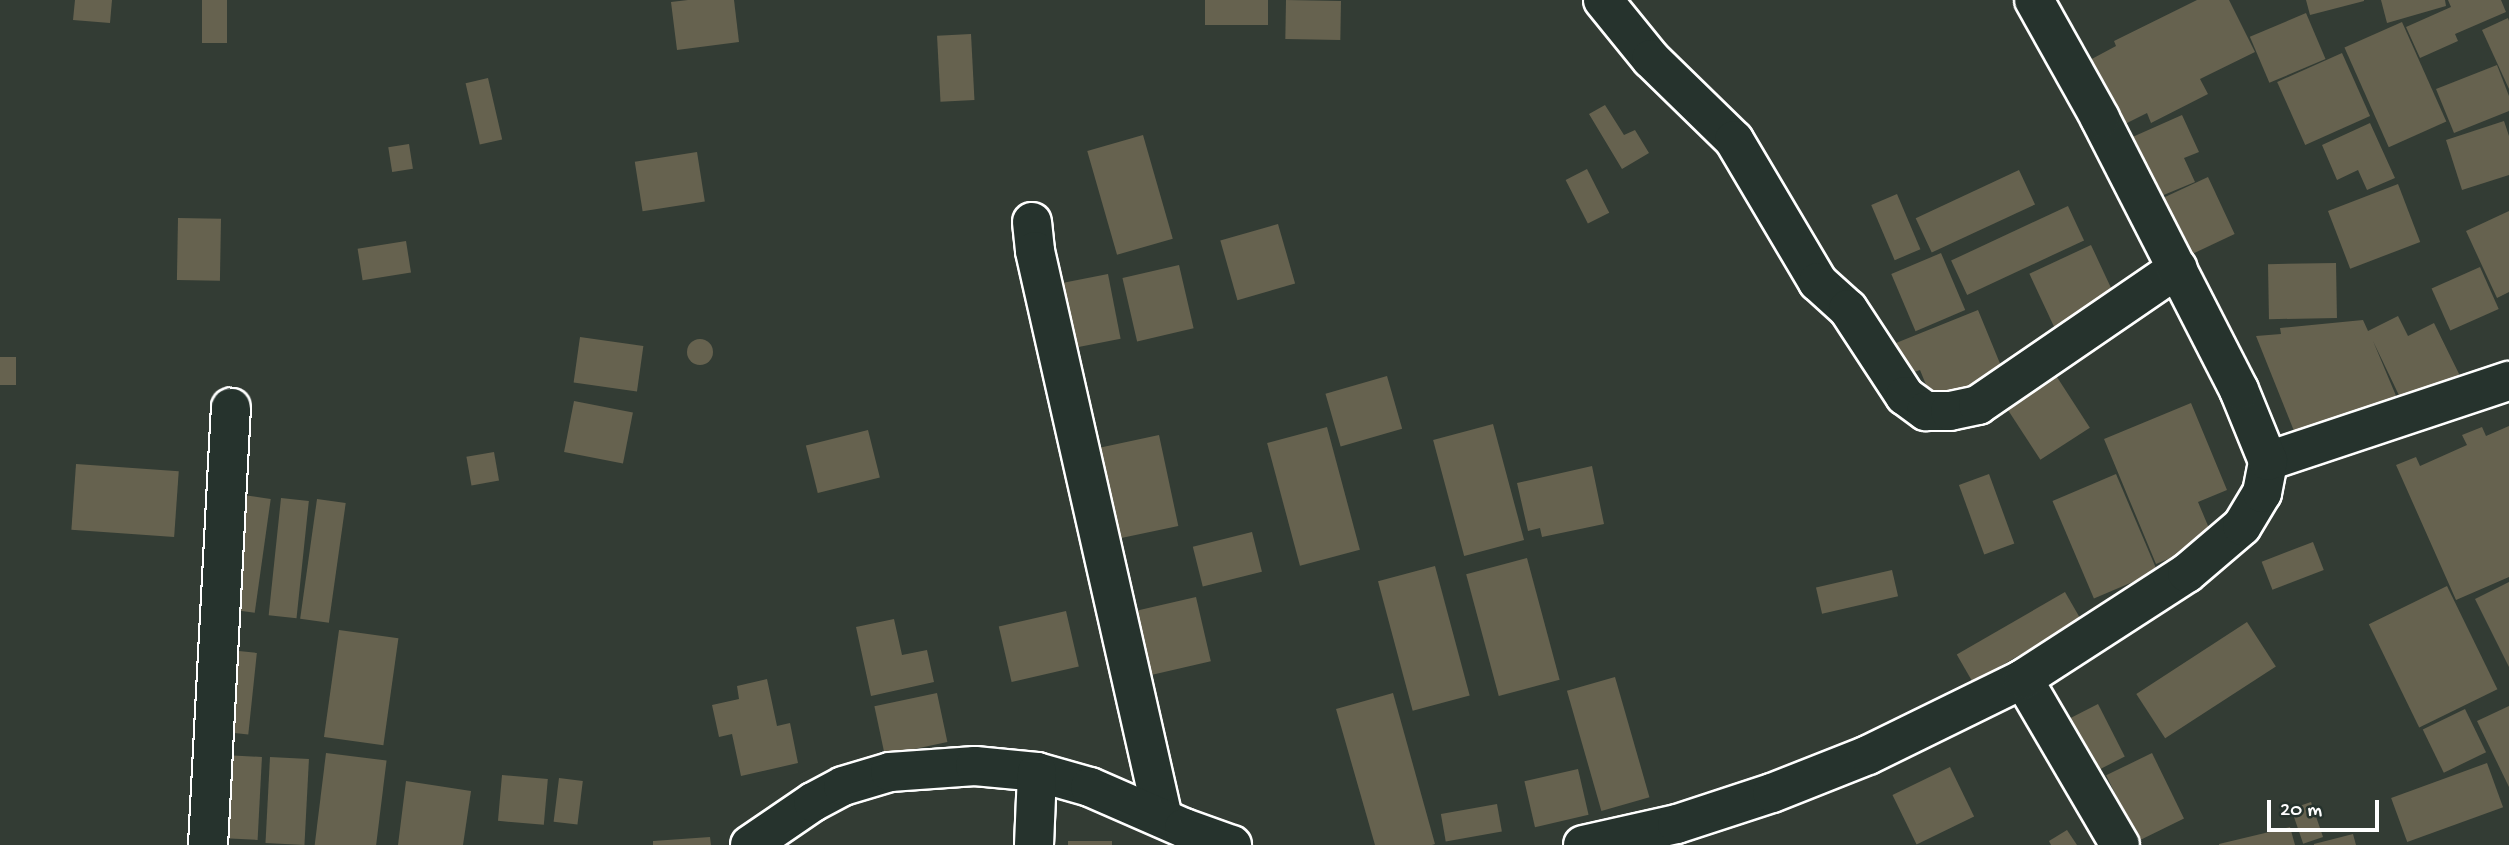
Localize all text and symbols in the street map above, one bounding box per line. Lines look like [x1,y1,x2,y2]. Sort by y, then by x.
scale bar [2271,786,2383,830]
text: 20 m [2280,799,2322,824]

